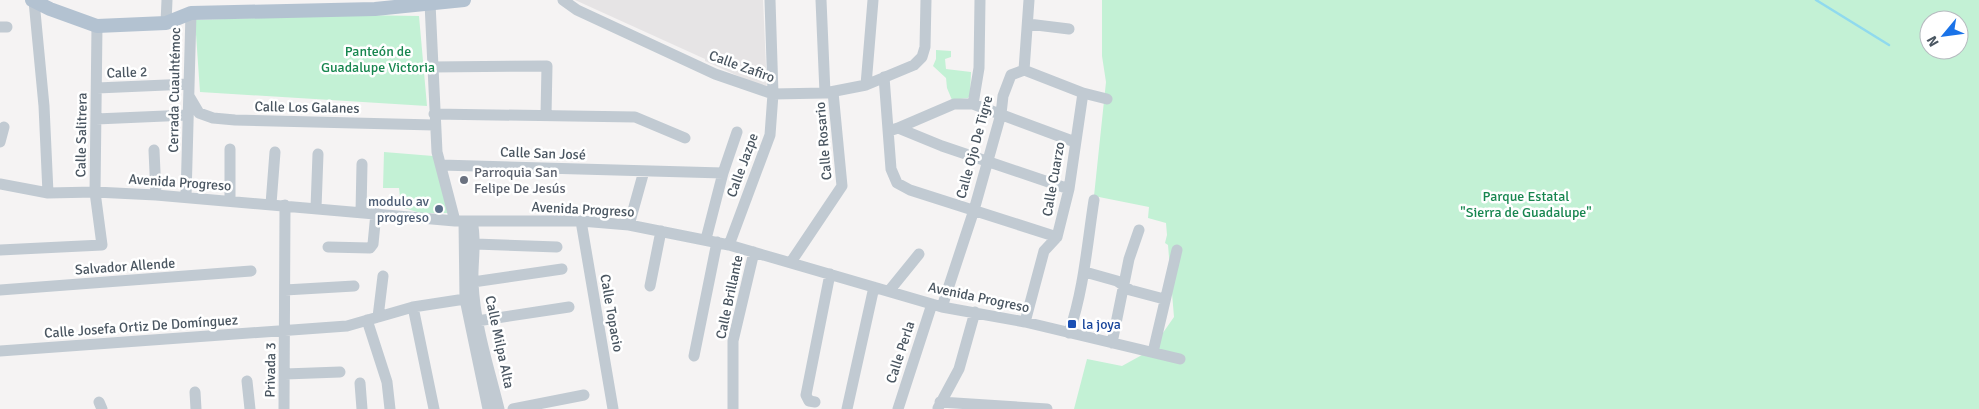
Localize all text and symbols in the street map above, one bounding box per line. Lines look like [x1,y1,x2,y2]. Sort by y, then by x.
north arrow [1919,10,1969,60]
street label: Cerrada Cuauhtémoc [165,27,184,153]
text: N [1923,33,1943,49]
park label: Panteón de Guadalupe Victoria [321,43,435,76]
street label: Calle Zafiro [707,47,777,86]
street label: Calle 2 [106,63,148,82]
street label: Calle Salitrera [72,92,91,178]
street label: Calle Ojo De Tigre [953,94,996,201]
street label: Calle Los Galanes [254,98,360,117]
street label: Calle Rosario [812,101,835,181]
street label: Calle Jazpe [723,131,762,200]
street label: Calle Cuarzo [1039,141,1068,218]
street label: Calle San José [500,144,586,163]
place label: Parroquia San Felipe De Jesús [474,164,566,197]
street label: Avenida Progreso [128,170,232,195]
marker: Parroquia San Felipe De Jesús [458,174,470,186]
park label: Parque Estatal "Sierra de Guadalupe" [1460,188,1592,221]
place label: modulo av progreso [368,193,430,226]
street label: Avenida Progreso [531,198,635,221]
marker: modulo av progreso [433,203,445,215]
street label: Calle Brillante [712,254,747,341]
street label: Salvador Allende [74,255,176,278]
street label: Calle Topacio [596,273,627,353]
street label: Avenida Progreso [927,278,1031,317]
street label: Calle Milpa Alta [481,294,518,390]
street label: Calle Josefa Ortiz De Domínguez [44,311,238,342]
place label: la joya [1082,316,1121,333]
marker: la joya [1066,318,1078,330]
street label: Calle Perla [882,319,919,385]
street label: Privada 3 [262,342,279,398]

